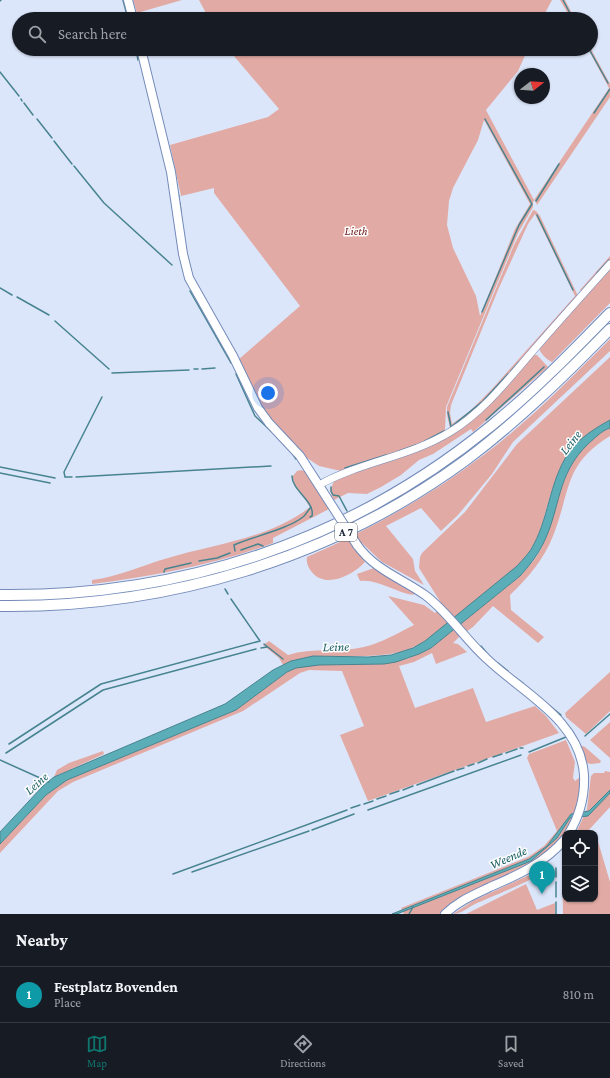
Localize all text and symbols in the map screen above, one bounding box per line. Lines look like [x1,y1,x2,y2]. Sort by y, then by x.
search box [12,12,598,56]
icon: search [26,23,48,45]
text: Search here [58,26,127,42]
north arrow [514,68,550,104]
park label: Lieth [344,224,368,238]
your location [258,383,278,403]
water label: Leine [556,427,584,457]
road number: A 7 [335,523,357,541]
water label: Leine [323,639,349,654]
water label: Leine [21,769,51,798]
map controls [562,830,598,902]
button: locate [562,830,598,866]
water label: Weende [487,843,529,872]
pin: 1 [529,861,555,894]
button: layers [562,866,598,902]
text: Nearby [16,931,68,950]
text: Festplatz Bovenden [54,979,178,995]
text: 1 [27,987,31,1002]
text: 810 m [562,987,594,1002]
text: Place [54,995,81,1010]
tab: Map [86,1033,108,1069]
tab: Directions [280,1033,326,1069]
tab: Saved [498,1033,524,1069]

